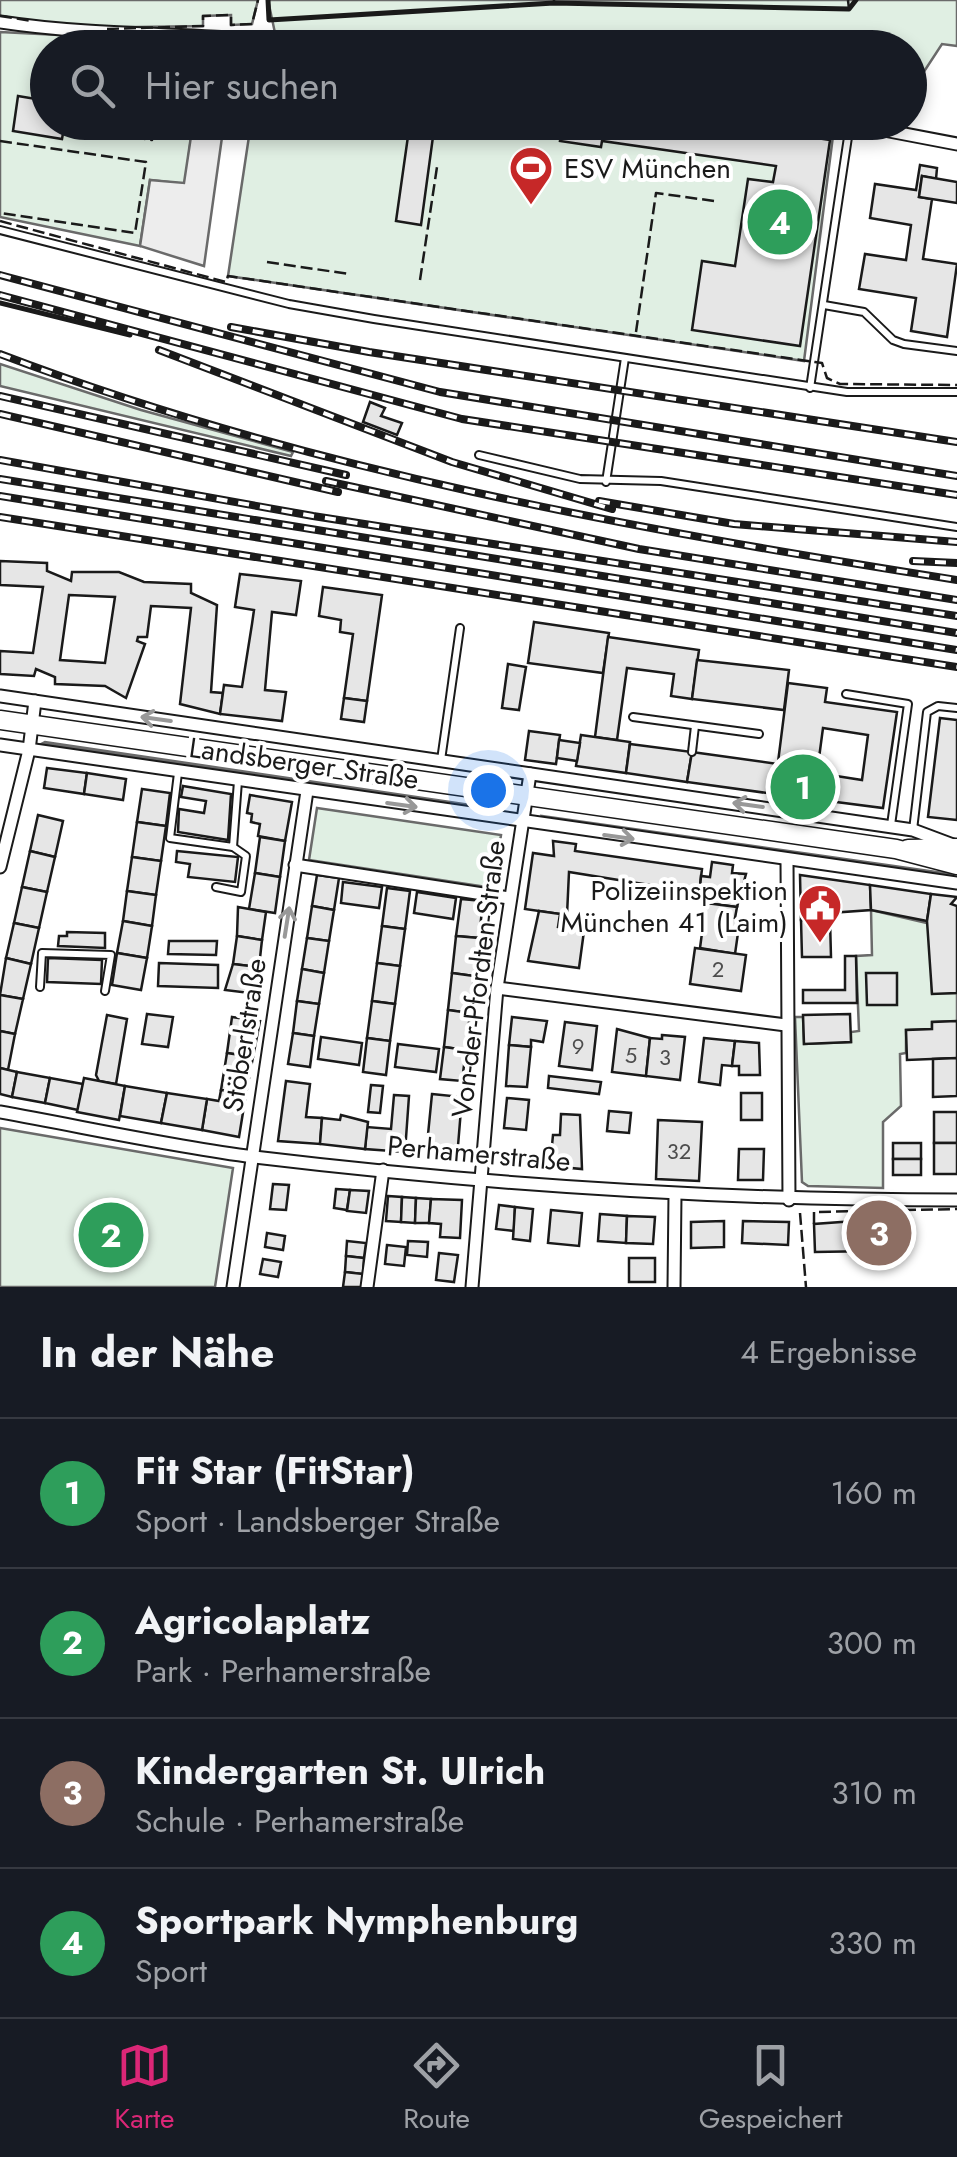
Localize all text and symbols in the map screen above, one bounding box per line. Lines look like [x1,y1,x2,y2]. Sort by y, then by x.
search box [30,30,927,140]
icon: search [65,58,120,113]
text: Hier suchen [145,58,339,113]
sports icon: ESV München [508,145,554,206]
place label: ESV München [564,148,731,189]
pin: 4 [748,184,812,260]
one-way arrow [140,709,173,728]
street label: Landsberger Straße [187,727,421,800]
pin: 1 [770,750,836,824]
your location [463,765,514,816]
one-way arrow [385,796,418,814]
one-way arrow [732,796,764,814]
one-way arrow [603,828,635,846]
street label: Von-der-Pfordten-Straße [441,838,516,1120]
place label: Polizeiinspektion München 41 (Laim) [560,870,788,943]
public building icon: Polizeiinspektion München 41 (Laim) [797,883,843,944]
one-way arrow [278,906,296,938]
house number: 2 [712,953,724,985]
street label: Stöberlstraße [212,955,277,1115]
house number: 9 [572,1030,584,1062]
house number: 5 [625,1039,637,1071]
house number: 3 [659,1041,671,1073]
street label: Perhamerstraße [386,1125,572,1182]
house number: 32 [667,1135,691,1167]
pin: 3 [846,1196,912,1270]
pin: 2 [78,1198,144,1272]
text: In der Nähe [40,1322,274,1383]
text: 4 Ergebnisse [740,1329,917,1375]
text: Fit Star (FitStar) [135,1443,415,1498]
text: 1 [64,1470,81,1516]
text: 160 m [830,1470,917,1516]
text: Sport · Landsberger Straße [135,1498,500,1544]
text: Agricolaplatz [135,1593,370,1648]
text: 2 [62,1620,83,1666]
text: 300 m [827,1620,917,1666]
text: Park · Perhamerstraße [135,1648,431,1694]
text: Kindergarten St. UIrich [135,1743,545,1798]
text: 3 [63,1770,82,1816]
text: 310 m [831,1770,917,1816]
text: Schule · Perhamerstraße [135,1798,464,1844]
text: Sportpark Nymphenburg [135,1893,579,1948]
text: 4 [61,1920,84,1966]
text: 330 m [828,1920,917,1966]
text: Sport [135,1948,207,1994]
tab: Karte [114,2038,174,2139]
tab: Route [403,2038,470,2139]
tab: Gespeichert [699,2038,843,2139]

